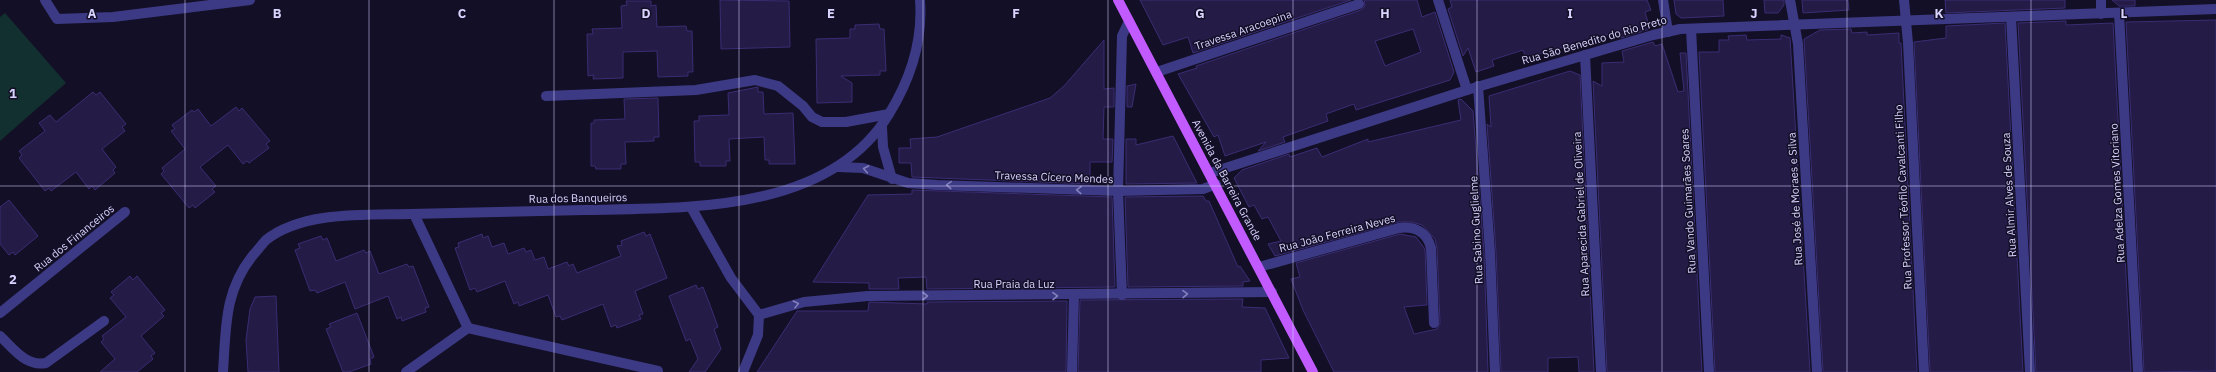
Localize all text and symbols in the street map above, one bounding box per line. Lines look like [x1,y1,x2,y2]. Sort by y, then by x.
text: A [88,5,97,22]
text: B [273,5,282,22]
text: C [458,5,467,22]
text: D [641,5,651,22]
text: E [827,5,835,22]
text: F [1012,5,1020,22]
text: G [1195,5,1205,22]
text: H [1380,5,1390,22]
text: I [1567,5,1573,22]
text: J [1750,5,1758,22]
text: K [1934,5,1944,22]
text: L [2121,5,2128,22]
street label: Travessa Aracoepina [1193,7,1294,53]
street label: Rua São Benedito do Rio Preto [1520,13,1668,67]
text: 1 [9,85,17,102]
street label: Rua Professor Téofilo Cavalcanti Filho [1891,104,1915,290]
street label: Avenida da Barreira Grande [1189,117,1265,243]
street label: Rua Adelza Gomes Vitoriano [2106,123,2128,263]
street label: Rua Vando Guimarães Soares [1677,128,1699,274]
street label: Rua Aparecida Gabriel de Oliveira [1570,131,1592,297]
street label: Rua José de Moraes e Silva [1785,132,1805,266]
street label: Rua Almir Alves de Souza [1999,132,2019,258]
one-way arrow [863,165,869,174]
street label: Travessa Cícero Mendes [994,168,1114,186]
street label: Rua Sabino Guglielme [1466,176,1486,284]
one-way arrow [946,181,952,189]
one-way arrow [1076,185,1082,194]
street label: Rua dos Banqueiros [529,190,627,206]
street label: Rua dos Financeiros [31,201,117,275]
street label: Rua João Ferreira Neves [1277,211,1397,255]
text: 2 [9,271,17,288]
street label: Rua Praia da Luz [973,277,1055,291]
one-way arrow [1182,289,1188,298]
one-way arrow [922,292,928,300]
one-way arrow [1052,292,1058,300]
one-way arrow [792,300,799,309]

